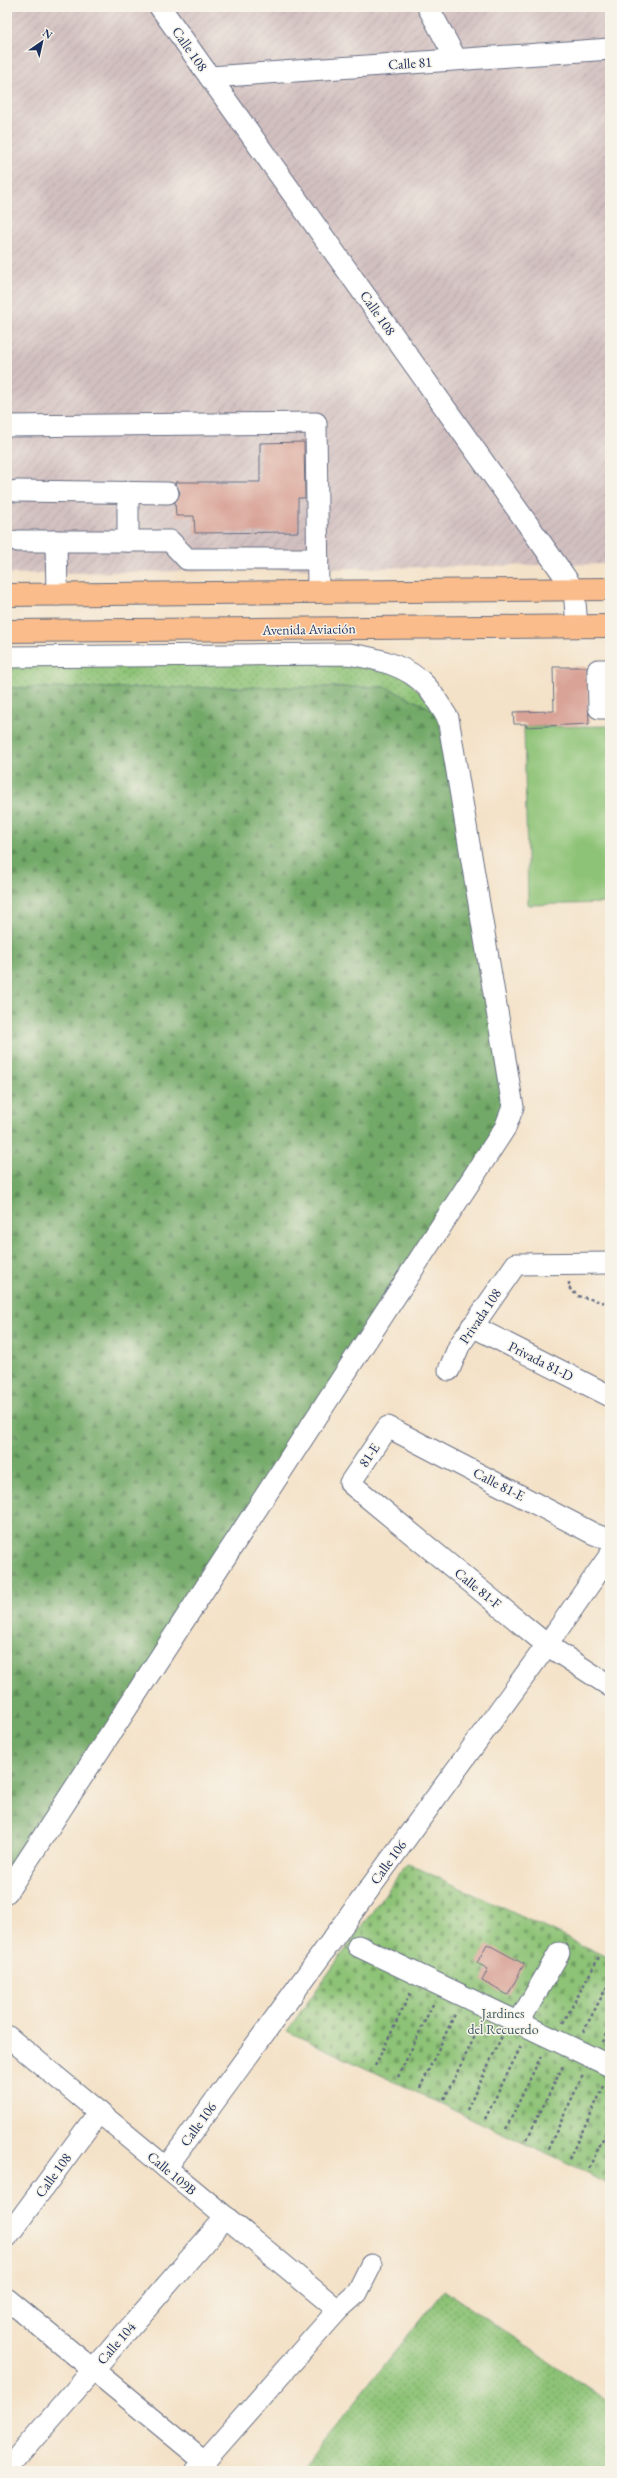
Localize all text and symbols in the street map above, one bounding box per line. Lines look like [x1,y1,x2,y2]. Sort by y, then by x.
north arrow [22,22,62,62]
street label: Calle 108 [168,23,212,75]
text: N [40,25,55,42]
street label: Calle 81 [387,52,433,74]
street label: Calle 108 [356,287,400,339]
street label: Avenida Aviación [261,619,357,639]
street label: Privada 108 [455,1285,505,1347]
street label: Privada 81-D [505,1337,577,1385]
street label: 81-E [354,1439,384,1470]
street label: Calle 81-E [470,1463,528,1505]
street label: Calle 81-F [451,1564,505,1612]
street label: Calle 106 [366,1836,410,1888]
park label: Jardines del Recuerdo [467,2004,539,2038]
street label: Calle 106 [176,2098,220,2150]
street label: Calle 109B [144,2147,200,2199]
street label: Calle 108 [31,2149,75,2201]
street label: Calle 104 [93,2318,140,2368]

